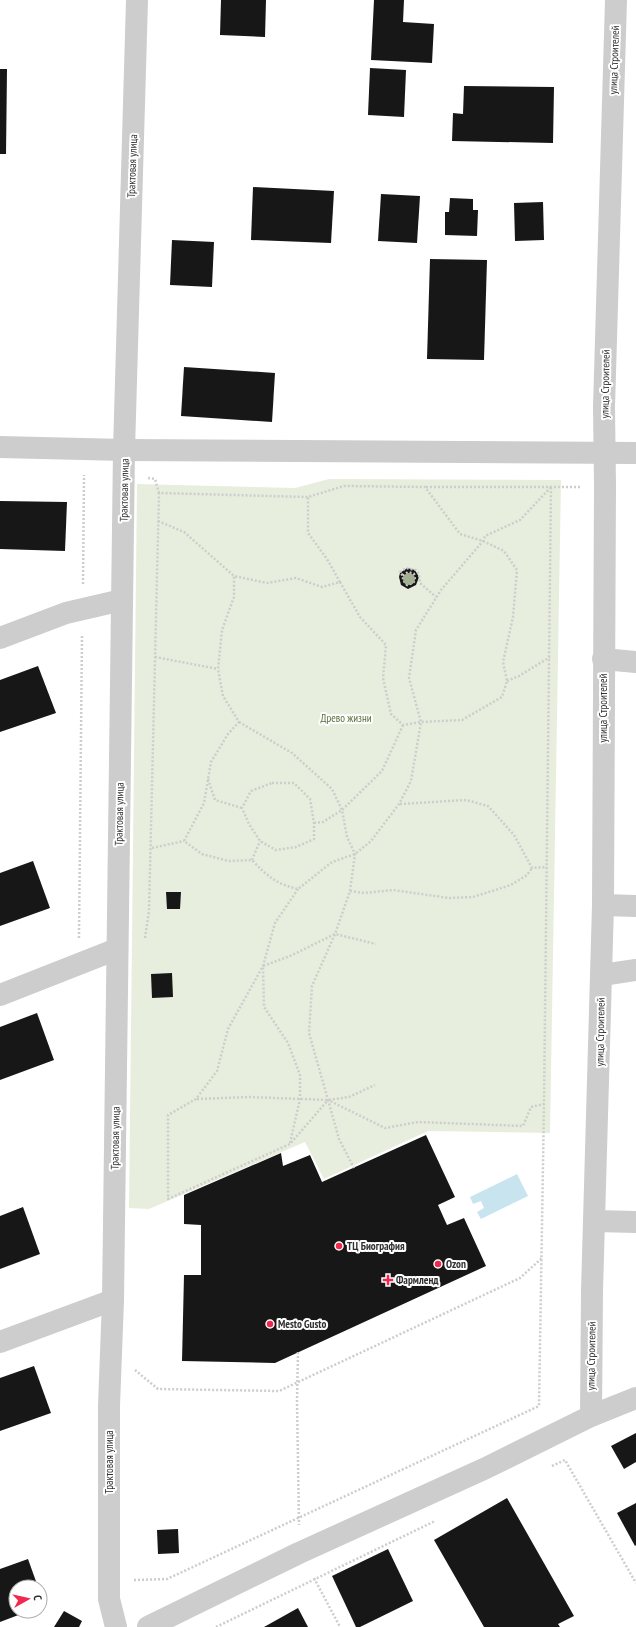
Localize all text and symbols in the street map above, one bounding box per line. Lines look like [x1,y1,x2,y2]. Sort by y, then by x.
street label: улица Строителей [606,25,622,95]
street label: Трактовая улица [124,134,140,198]
street label: улица Строителей [597,349,613,419]
street label: Трактовая улица [116,458,132,522]
street label: улица Строителей [596,673,610,742]
park label: Древо жизни [320,711,372,725]
street label: Трактовая улица [111,782,127,846]
street label: улица Строителей [592,997,608,1067]
street label: Трактовая улица [107,1106,123,1170]
place label: ТЦ Биография [347,1239,405,1253]
marker: ТЦ Биография [334,1241,344,1251]
place label: Ozon [446,1257,466,1271]
marker: Ozon [433,1259,443,1269]
place label: Фармленд [396,1273,439,1287]
marker: Фармленд [383,1275,393,1285]
place label: Mesto Gusto [278,1317,327,1331]
marker: Mesto Gusto [265,1319,275,1329]
street label: улица Строителей [583,1321,599,1391]
street label: Трактовая улица [102,1430,116,1494]
north arrow [8,1579,48,1619]
text: С [31,1594,45,1601]

